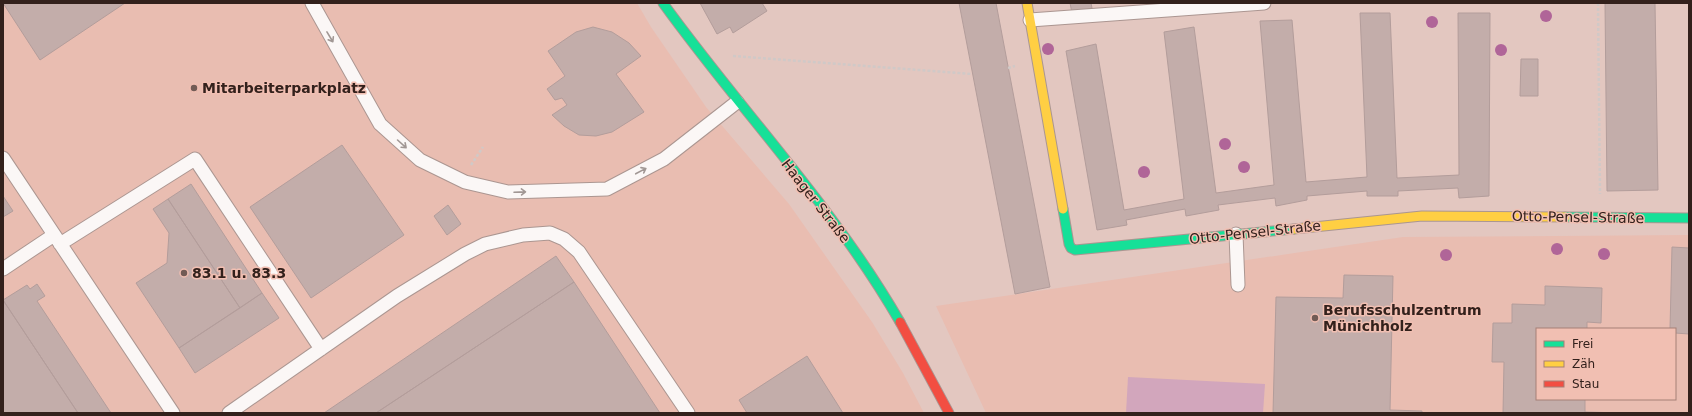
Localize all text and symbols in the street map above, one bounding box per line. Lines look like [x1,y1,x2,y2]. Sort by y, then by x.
one-way arrow [327,31,335,43]
place label: Mitarbeiterparkplatz [202,80,366,96]
marker: Mitarbeiterparkplatz [189,83,199,93]
one-way arrow [397,140,408,149]
street label: Haager Straße [778,156,854,246]
one-way arrow [635,167,647,174]
one-way arrow [513,188,526,196]
street label: Otto-Pensel-Straße [1512,208,1644,226]
street label: Otto-Pensel-Straße [1188,217,1322,247]
place label: 83.1 u. 83.3 [192,265,286,281]
marker: 83.1 u. 83.3 [179,268,189,278]
place label: Berufsschulzentrum Münichholz [1323,302,1482,334]
marker: Berufsschulzentrum Münichholz [1310,313,1320,323]
legend [1536,328,1676,400]
text: Frei [1572,337,1593,351]
text: Zäh [1572,357,1595,371]
text: Stau [1572,377,1599,391]

